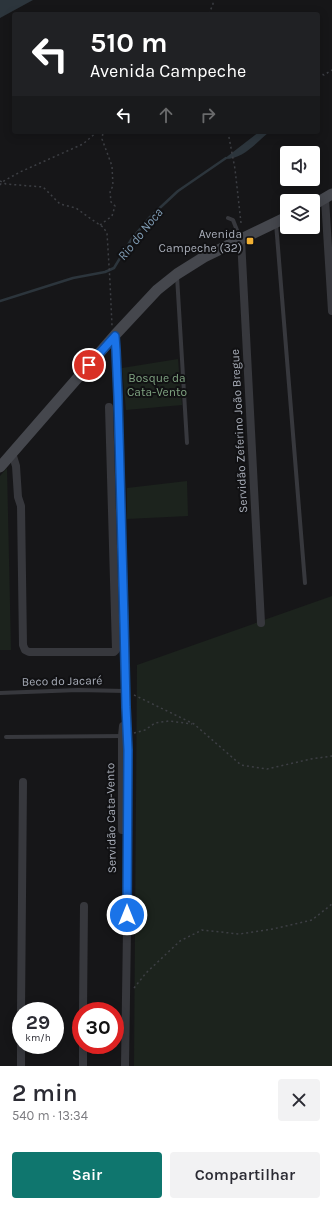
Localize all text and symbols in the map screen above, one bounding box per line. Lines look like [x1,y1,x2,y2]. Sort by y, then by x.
text: 510 m [90,26,168,59]
icon: left [24,28,76,80]
text: Avenida Campeche [90,60,246,82]
icon: left [113,104,135,126]
icon: ahead [155,104,177,126]
icon: right [197,104,219,126]
map controls [280,146,320,234]
button: sound [280,146,320,186]
button: layers [280,194,320,234]
water label: Rio do Noca [114,204,166,263]
place label: Avenida Campeche (32) [159,227,242,255]
marker: Avenida Campeche (32) [245,236,255,246]
pin [72,348,106,382]
street label: Servidão Zeferino João Bregue [228,349,250,513]
icon: arrive [78,354,100,376]
park label: Bosque da Cata-Vento [127,371,187,399]
street label: Beco do Jacaré [22,673,102,689]
street label: Servidão Cata-Vento [103,763,119,873]
position arrow [106,894,148,936]
speed limit sign: 30 [72,1002,124,1054]
text: 29 [26,1011,50,1034]
text: km/h [25,1032,51,1044]
text: 2 min [12,1079,78,1107]
button: close [278,1079,320,1121]
text: 540 m · 13:34 [12,1108,88,1123]
button: Sair [12,1152,162,1198]
button: Compartilhar [170,1152,320,1198]

